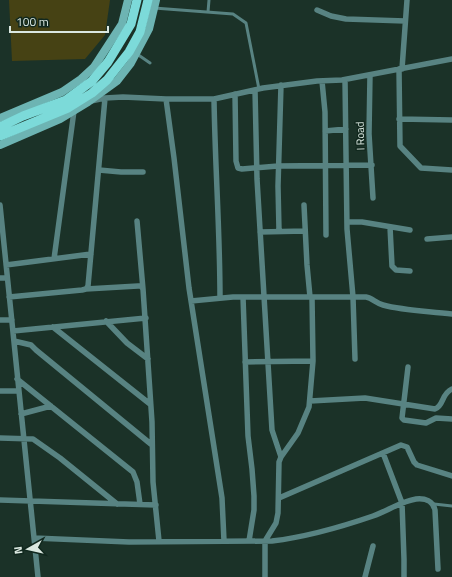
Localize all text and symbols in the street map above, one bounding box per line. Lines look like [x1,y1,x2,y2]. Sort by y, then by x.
scale bar [10,8,108,34]
text: 100 m [16,12,49,31]
street label: I Road [351,121,369,151]
north arrow [8,529,48,569]
text: N [10,546,27,555]

